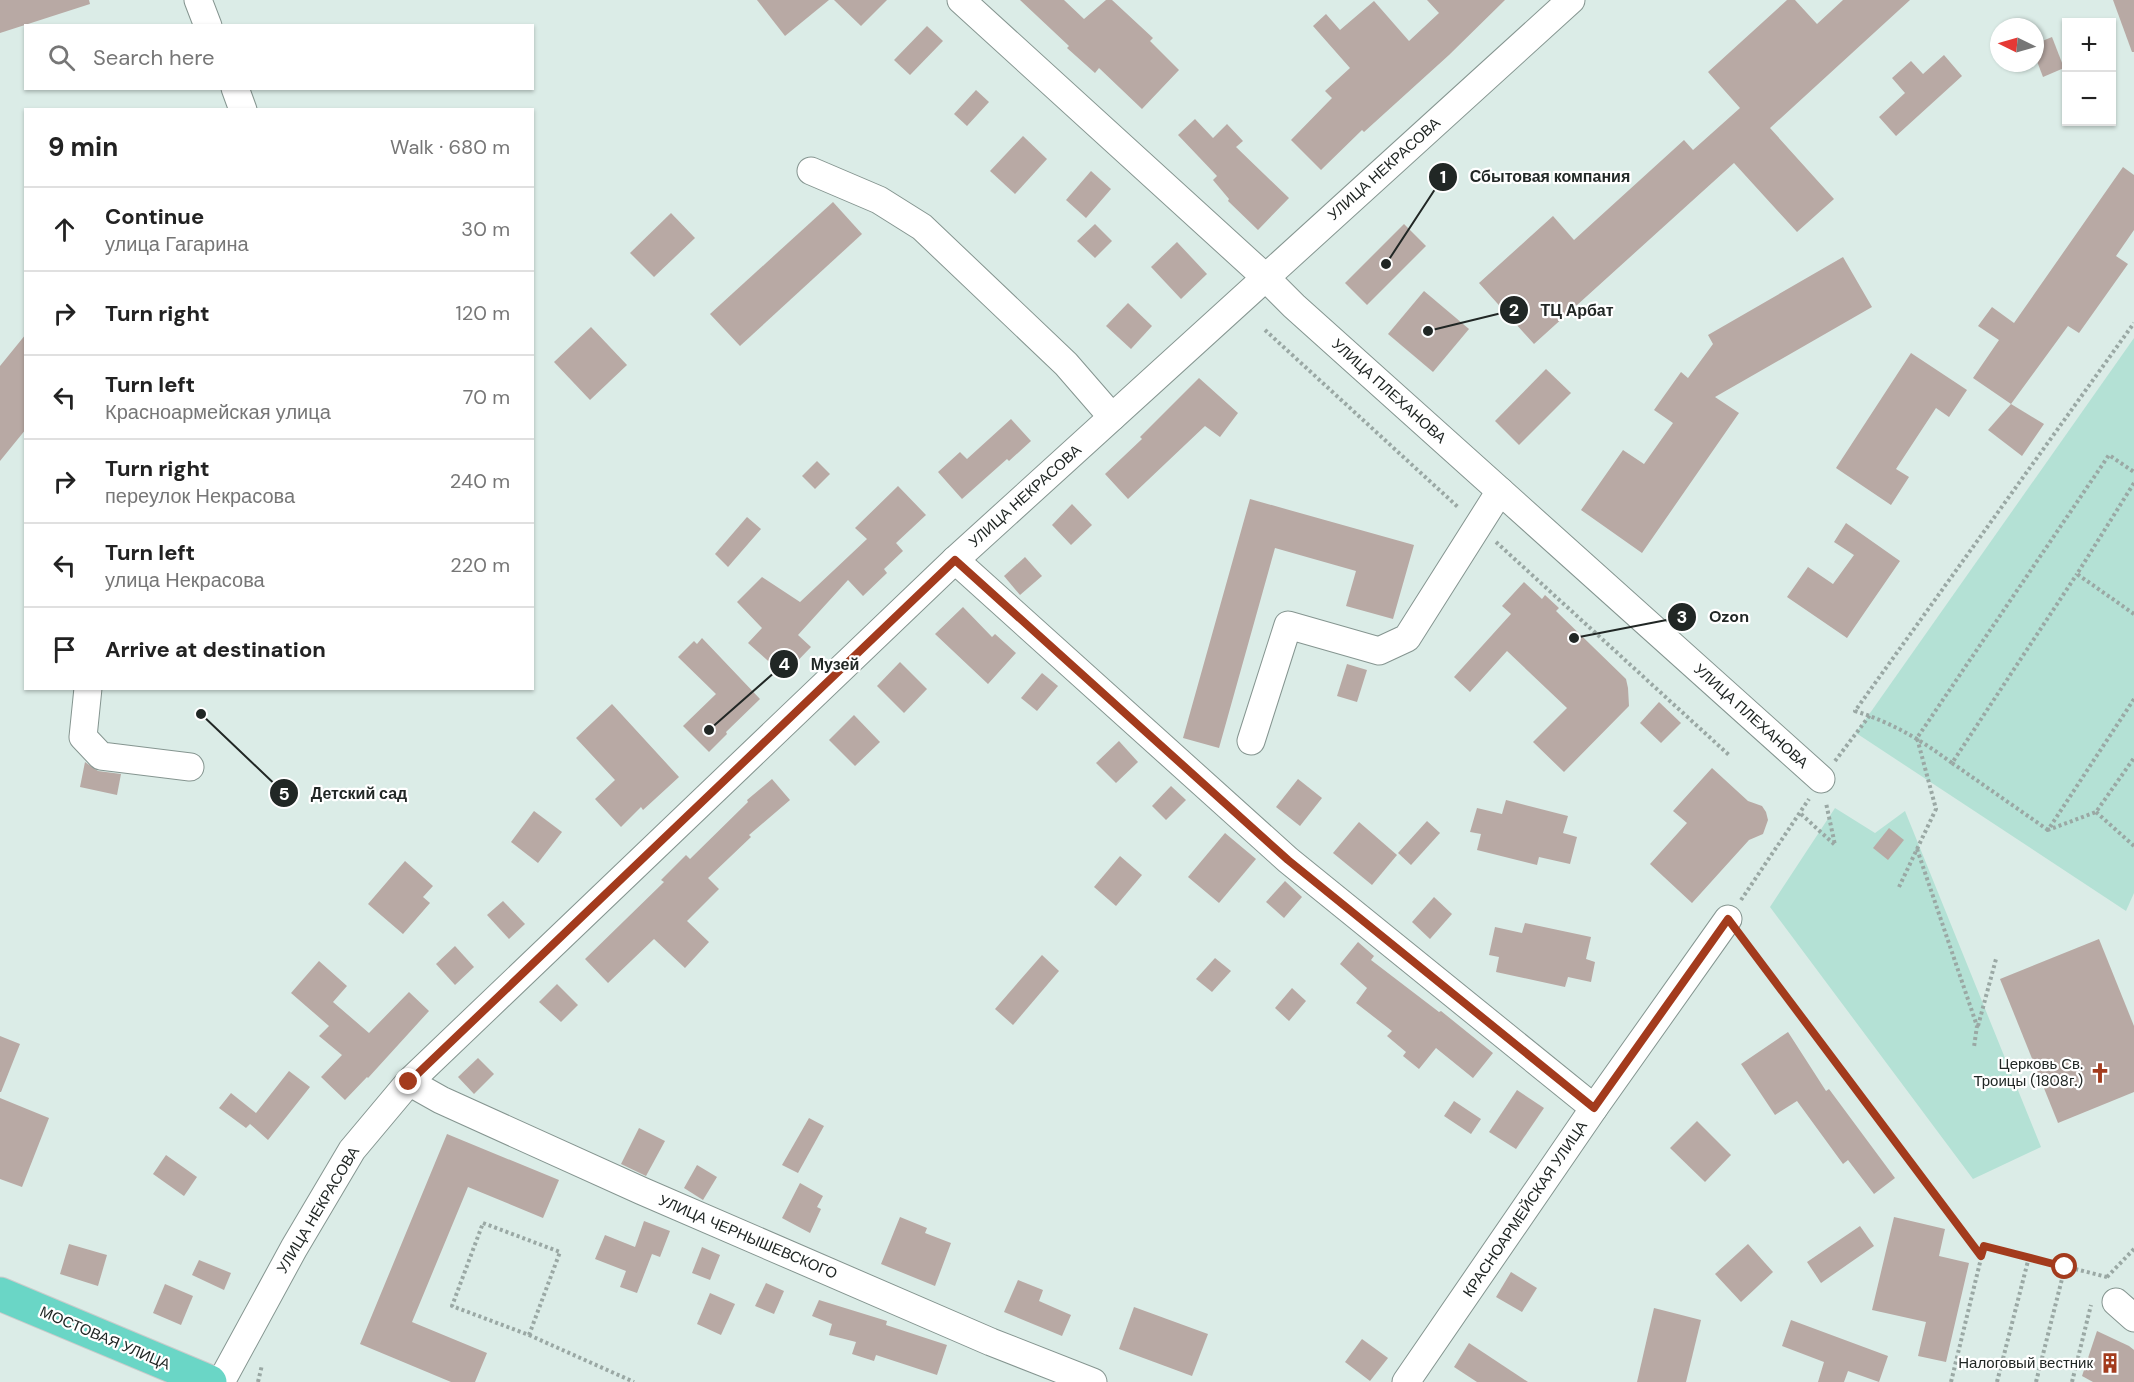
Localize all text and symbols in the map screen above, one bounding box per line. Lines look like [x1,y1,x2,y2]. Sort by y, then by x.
north arrow [1990,18,2044,72]
map controls [2062,18,2116,126]
button: + [2062,18,2116,72]
search box [24,24,534,90]
icon: search [45,41,78,74]
text: Search here [93,43,214,72]
button: − [2062,72,2116,126]
street label: УЛИЦА НЕКРАСОВА [1324,113,1444,225]
text: 9 min [48,130,118,164]
text: Walk · 680 m [390,134,510,160]
callout: Сбытовая компания [1428,160,1642,194]
text: 1 [1440,165,1446,189]
text: Сбытовая компания [1470,166,1630,187]
text: Continue [105,202,204,231]
icon: ahead [48,213,81,246]
text: 30 m [461,216,510,242]
text: улица Гагарина [105,231,249,257]
callout: ТЦ Арбат [1499,293,1626,327]
icon: right [48,297,81,330]
text: 2 [1509,298,1519,322]
text: Turn right [105,299,210,328]
text: 120 m [456,300,510,326]
text: ТЦ Арбат [1540,300,1614,321]
street label: УЛИЦА ПЛЕХАНОВА [1328,334,1450,448]
text: Turn left [105,370,195,399]
icon: left [48,381,81,414]
text: 70 m [463,384,510,410]
text: Красноармейская улица [105,399,331,425]
street label: УЛИЦА НЕКРАСОВА [965,440,1085,552]
text: Turn right [105,454,210,483]
icon: right [48,465,81,498]
text: 240 m [450,468,510,494]
text: переулок Некрасова [105,483,295,509]
text: Turn left [105,538,195,567]
icon: left [48,549,81,582]
text: 220 m [450,552,510,578]
text: улица Некрасова [105,567,265,593]
callout: Ozon [1667,600,1761,634]
text: 3 [1677,605,1687,629]
text: Ozon [1709,606,1749,627]
icon: arrive [48,633,81,666]
text: Arrive at destination [105,635,326,664]
callout: Музей [769,647,871,681]
text: 4 [778,652,790,676]
text: Музей [811,654,859,675]
street label: УЛИЦА ПЛЕХАНОВА [1690,659,1812,773]
callout: Детский сад [269,776,420,810]
text: 5 [278,782,290,806]
text: Детский сад [311,783,407,804]
place label: Церковь Св. Троицы (1808г.) [1973,1054,2083,1091]
church icon: Церковь Св. Троицы (1808г.) [2088,1061,2112,1085]
route end [395,1068,421,1094]
street label: КРАСНОАРМЕЙСКАЯ УЛИЦА [1458,1117,1592,1301]
street label: УЛИЦА НЕКРАСОВА [272,1143,364,1277]
street label: УЛИЦА ЧЕРНЫШЕВСКОГО [656,1190,840,1284]
route start [2051,1253,2077,1279]
street label: МОСТОВАЯ УЛИЦА [37,1301,173,1375]
building icon: Налоговый вестник [2098,1351,2122,1375]
place label: Налоговый вестник [1958,1353,2093,1373]

